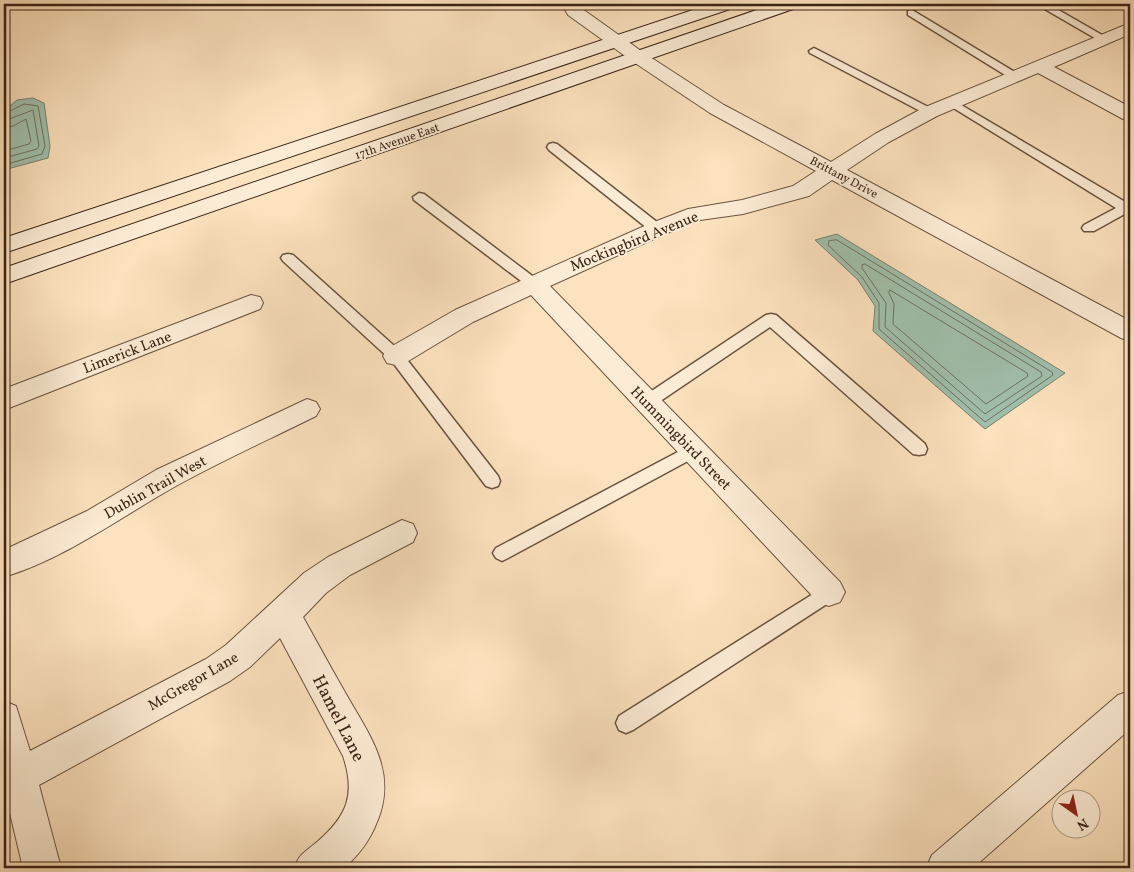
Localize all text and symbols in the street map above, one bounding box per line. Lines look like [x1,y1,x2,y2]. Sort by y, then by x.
street label: 17th Avenue East [353,120,442,164]
street label: Brittany Drive [807,153,881,203]
street label: Mockingbird Avenue [567,207,702,278]
street label: Limerick Lane [80,327,175,380]
street label: Hummingbird Street [625,382,735,496]
street label: Dublin Trail West [101,451,211,525]
street label: McGregor Lane [145,648,243,717]
street label: Hamel Lane [305,671,370,766]
north arrow [1052,790,1102,840]
text: N [1073,813,1092,834]

